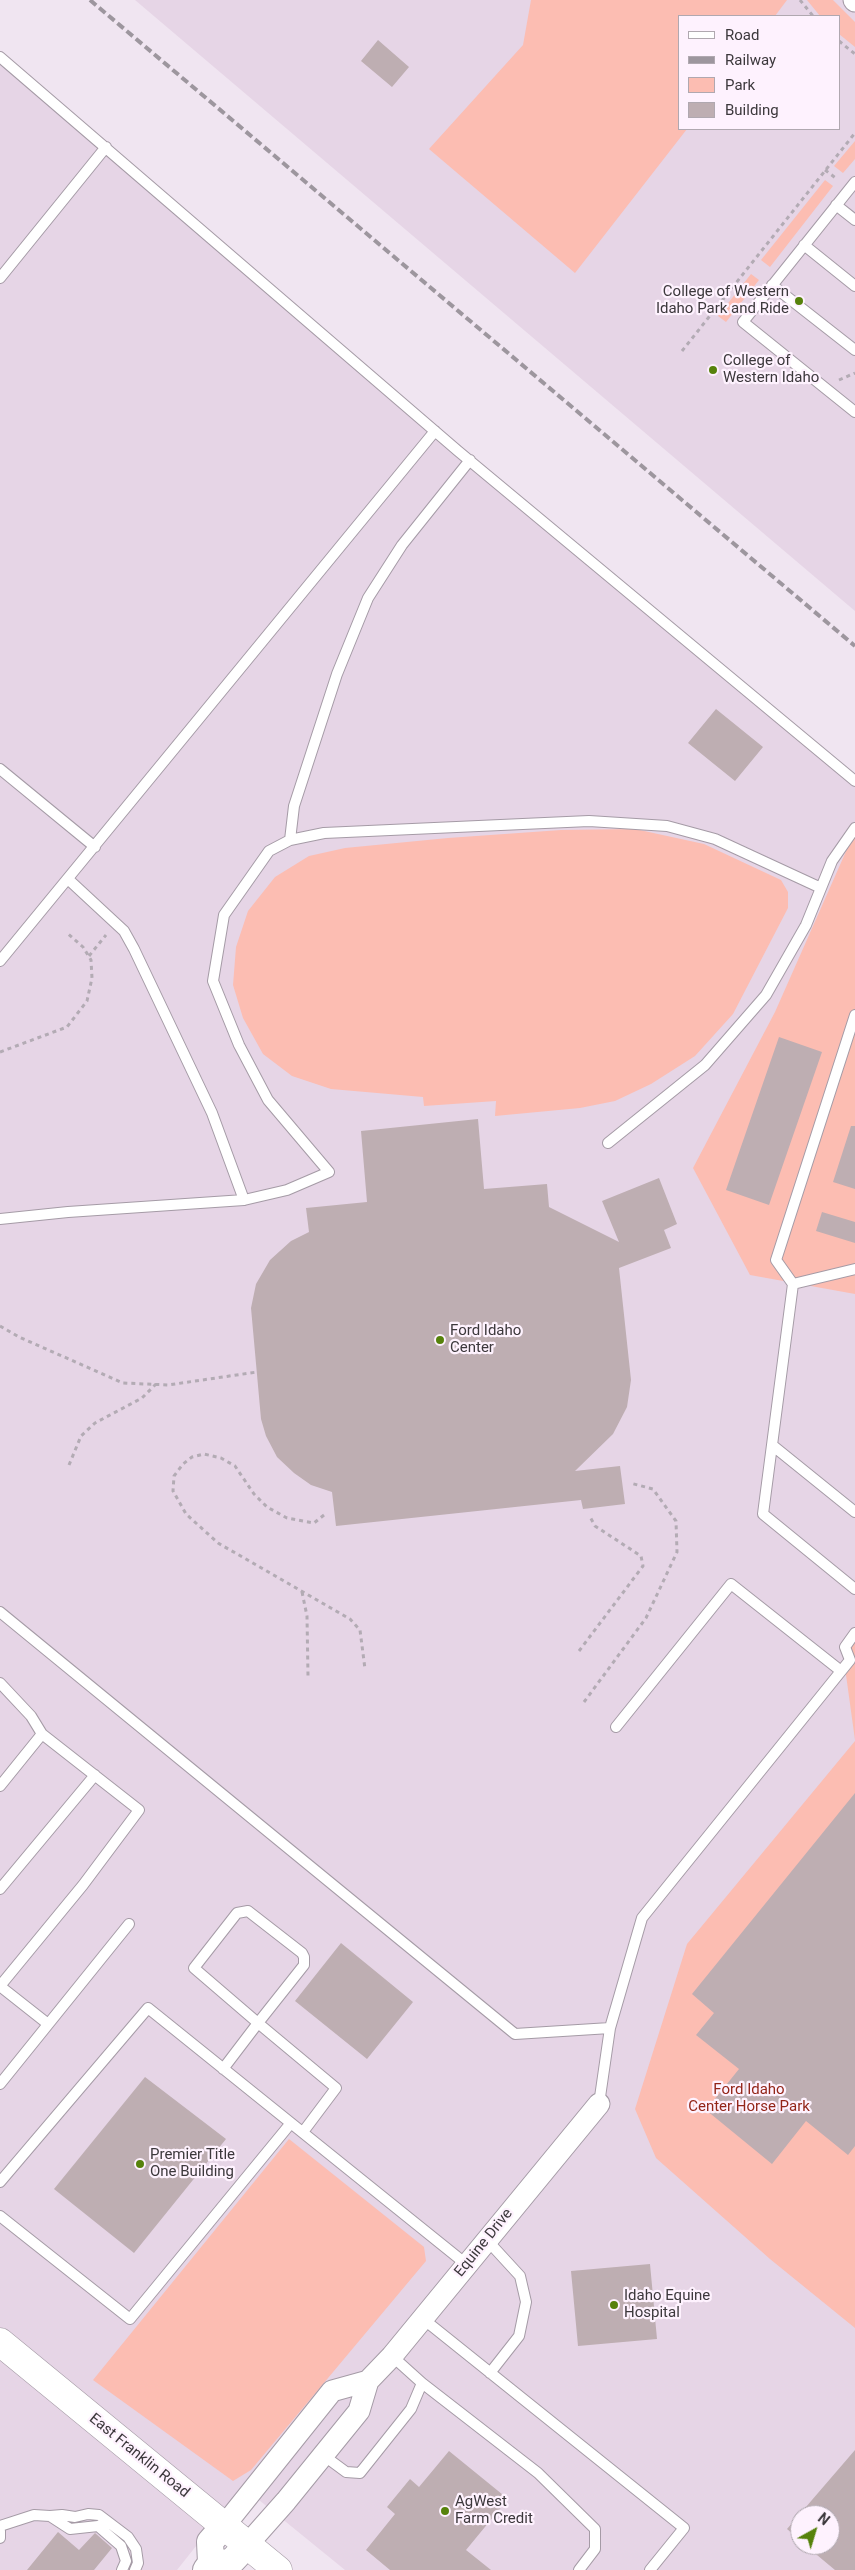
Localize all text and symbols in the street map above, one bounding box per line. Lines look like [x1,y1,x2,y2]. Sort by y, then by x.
legend [678,15,840,130]
text: Road [725,26,759,44]
text: Railway [725,51,776,69]
text: Park [725,76,755,94]
text: Building [725,101,779,119]
place label: College of Western Idaho Park and Ride [656,283,789,318]
marker: College of Western Idaho Park and Ride [793,295,805,307]
place label: College of Western Idaho [723,352,819,387]
marker: College of Western Idaho [707,364,719,376]
place label: Ford Idaho Center [450,1322,521,1357]
marker: Ford Idaho Center [434,1334,446,1346]
park label: Ford Idaho Center Horse Park [688,2081,810,2116]
place label: Premier Title One Building [150,2146,235,2181]
marker: Premier Title One Building [134,2158,146,2170]
street label: Equine Drive [451,2205,517,2281]
place label: Idaho Equine Hospital [624,2287,710,2322]
marker: Idaho Equine Hospital [608,2299,620,2311]
street label: East Franklin Road [85,2410,193,2502]
place label: AgWest Farm Credit [455,2493,533,2528]
marker: AgWest Farm Credit [439,2505,451,2517]
north arrow [790,2505,840,2555]
text: N [815,2510,833,2528]

